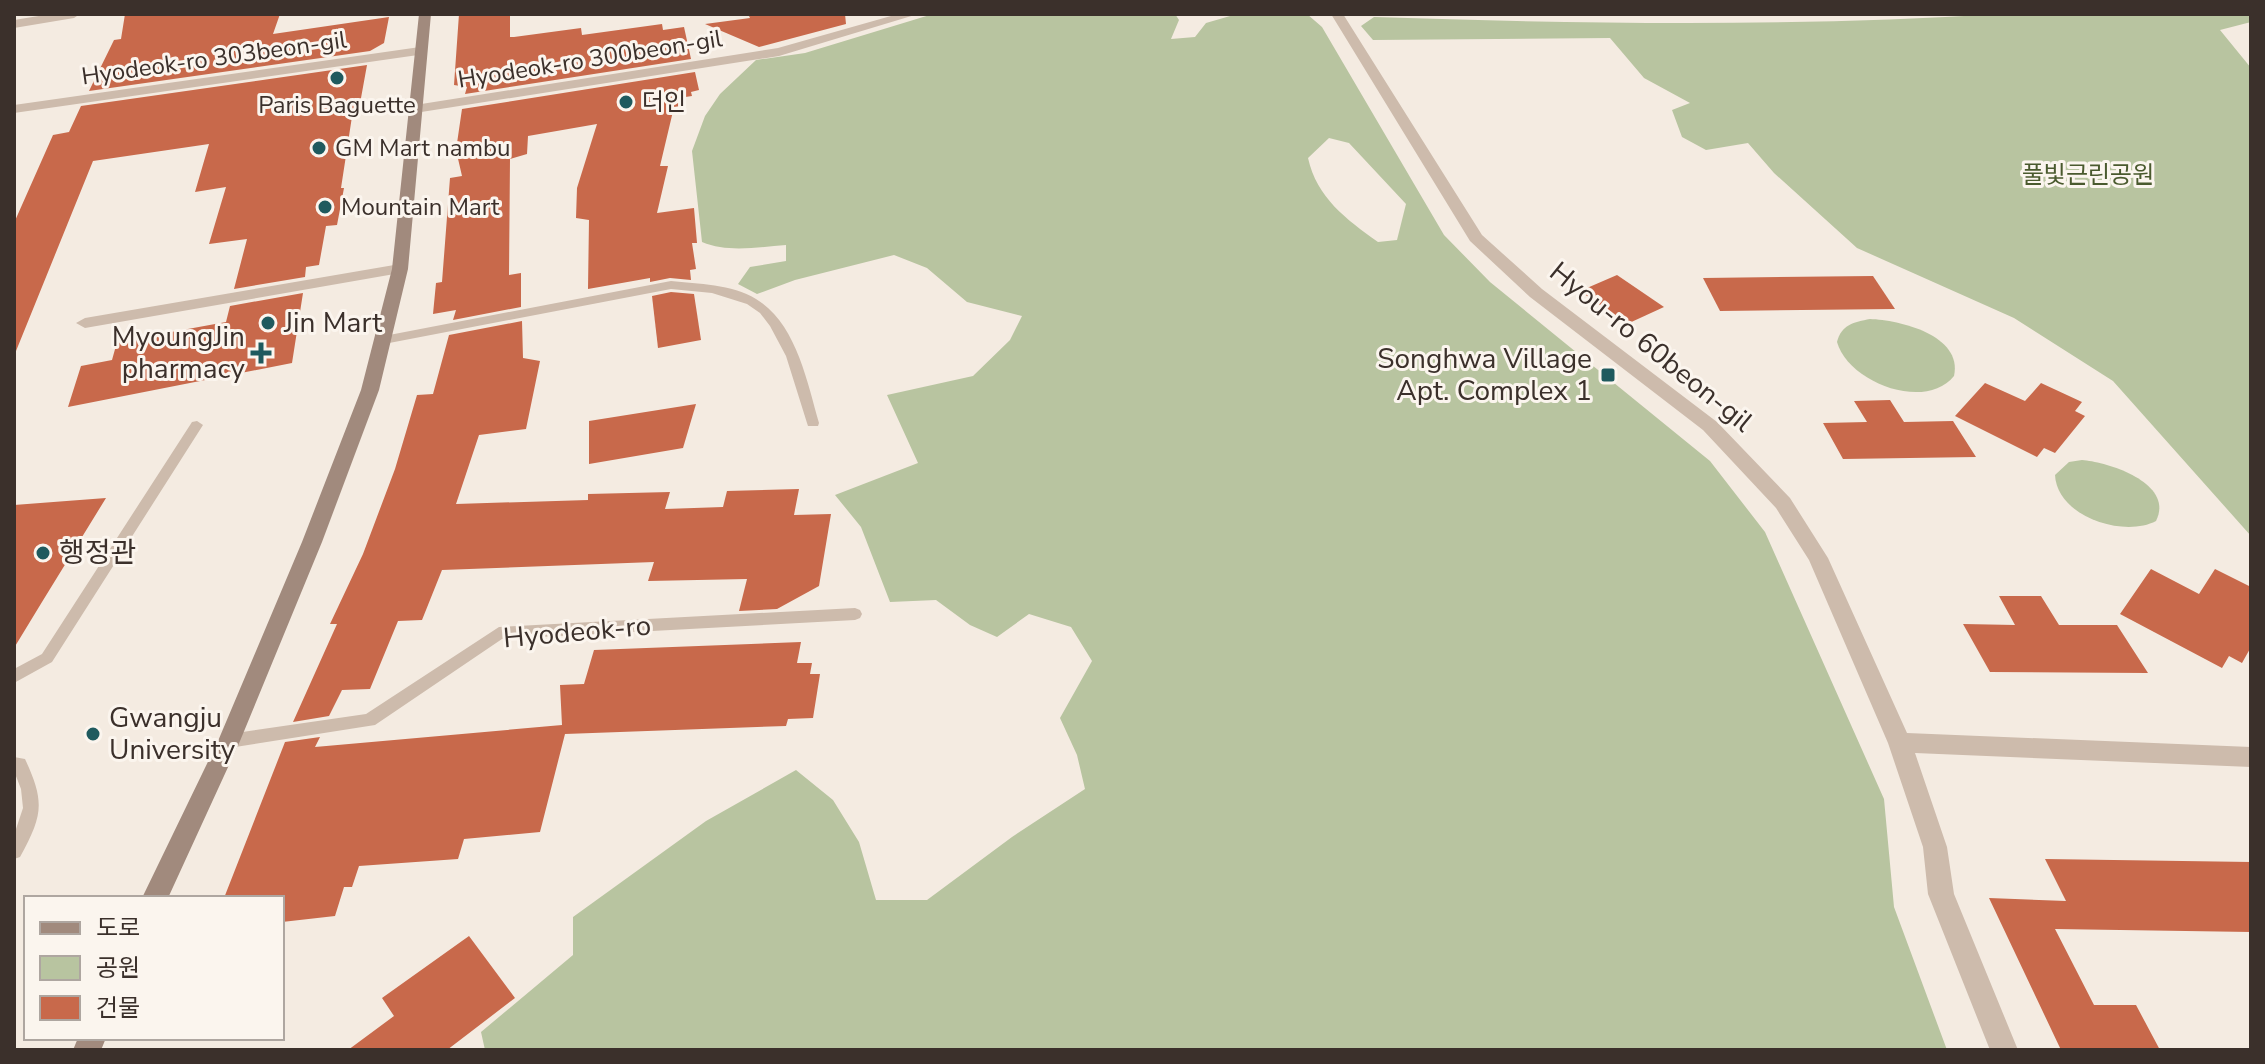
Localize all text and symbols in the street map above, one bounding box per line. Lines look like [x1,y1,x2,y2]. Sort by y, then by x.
street label: Hyodeok-ro 300beon-gil [455,22,725,96]
street label: Hyodeok-ro 303beon-gil [79,24,349,92]
marker: Paris Baguette [328,69,346,87]
place label: 더인 [642,86,686,118]
place label: Paris Baguette [258,89,416,121]
marker: 더인 [617,93,635,111]
place label: GM Mart nambu [335,132,511,164]
marker: GM Mart nambu [310,139,328,157]
park label: 풀빛근린공원 [2022,159,2154,191]
place label: Mountain Mart [341,191,500,223]
marker: Mountain Mart [316,198,334,216]
street label: Hyou-ro 60beon-gil [1541,253,1761,441]
place label: Jin Mart [283,304,382,342]
marker: Jin Mart [259,314,277,332]
place label: MyoungJin pharmacy [112,318,246,388]
place label: Songhwa Village Apt. Complex 1 [1377,340,1592,410]
marker: MyoungJin pharmacy [252,344,270,362]
marker: Songhwa Village Apt. Complex 1 [1599,366,1617,384]
place label: 행정관 [59,534,136,572]
marker: 행정관 [34,544,52,562]
street label: Hyodeok-ro [501,607,653,657]
place label: Gwangju University [109,699,236,769]
marker: Gwangju University [84,725,102,743]
legend [24,896,284,1040]
text: 도로 [96,912,140,944]
text: 공원 [96,952,140,984]
text: 건물 [96,992,140,1024]

